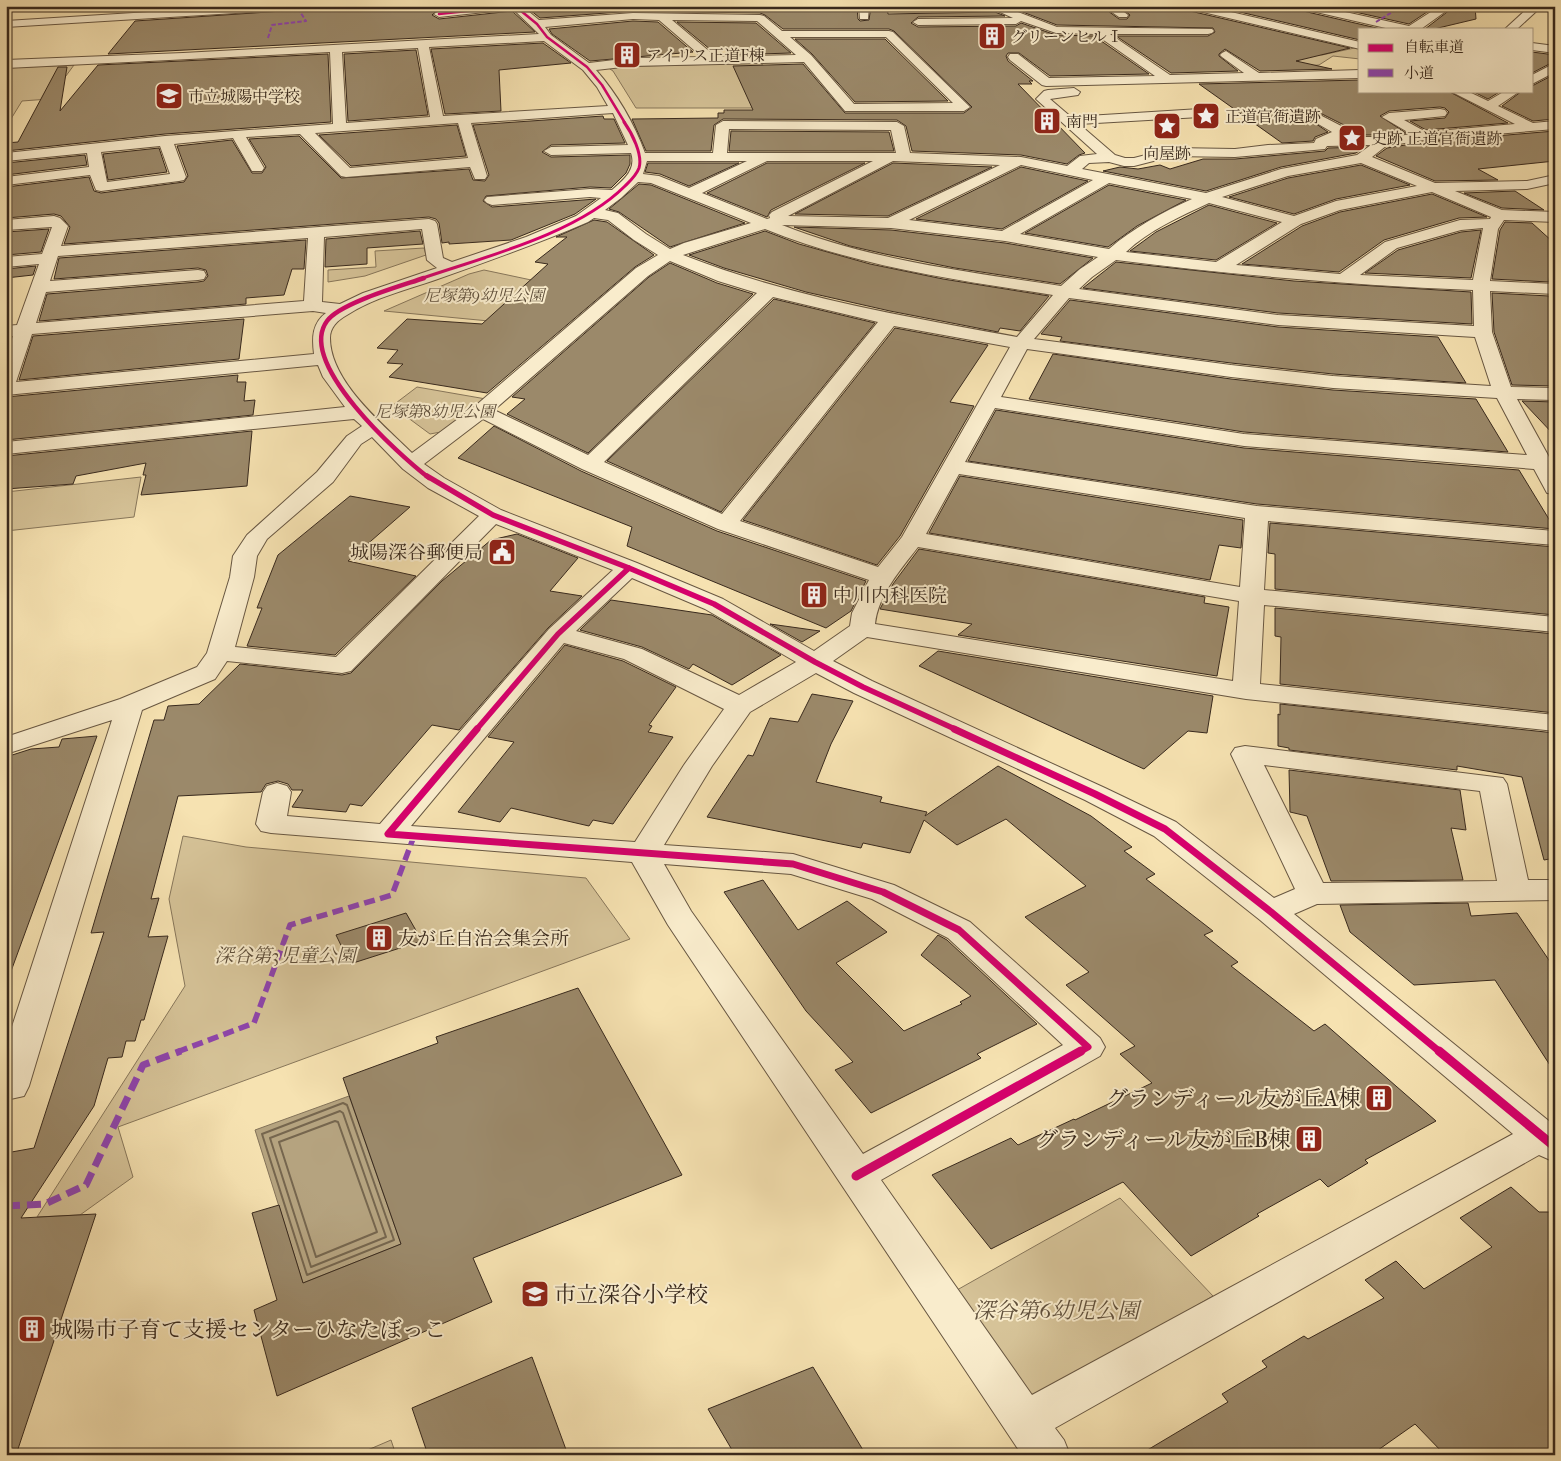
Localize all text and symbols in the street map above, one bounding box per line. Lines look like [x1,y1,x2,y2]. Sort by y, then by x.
building icon: グリーンヒルⅠ [977,21,1007,51]
place label: グリーンヒルⅠ [1011,27,1123,46]
legend [1358,28,1534,92]
text: 自転車道 [1404,38,1464,56]
building icon: アイリス正道F棟 [612,40,642,70]
place label: アイリス正道F棟 [646,46,765,65]
text: 小道 [1404,64,1434,82]
school or university icon: 市立城陽中学校 [154,81,184,111]
place label: 市立城陽中学校 [188,87,300,106]
place icon: 正道官衙遺跡 [1191,101,1221,131]
building icon: 南門 [1032,106,1062,136]
place label: 正道官衙遺跡 [1225,107,1321,126]
place icon: 向屋跡 [1152,111,1182,141]
place label: 南門 [1066,112,1098,131]
place icon: 史跡 正道官衙遺跡 [1337,123,1367,153]
place label: 史跡 正道官衙遺跡 [1371,129,1502,148]
place label: 向屋跡 [1143,144,1191,163]
park label: 尼塚第9幼児公園 [424,286,547,305]
park label: 尼塚第8幼児公園 [375,402,498,421]
public building icon: 城陽深谷郵便局 [487,537,517,567]
place label: 城陽深谷郵便局 [350,542,483,564]
building icon: 中川内科医院 [799,580,829,610]
place label: 中川内科医院 [833,585,947,607]
building icon: 友が丘自治会集会所 [364,923,394,953]
place label: 友が丘自治会集会所 [398,928,569,950]
park label: 深谷第3児童公園 [215,945,358,967]
building icon: グランディール友が丘A棟 [1364,1083,1394,1113]
place label: グランディール友が丘A棟 [1106,1086,1360,1112]
building icon: グランディール友が丘B棟 [1294,1124,1324,1154]
place label: グランディール友が丘B棟 [1036,1127,1290,1153]
school or university icon: 市立深谷小学校 [520,1279,550,1309]
place label: 市立深谷小学校 [554,1282,708,1308]
park label: 深谷第6幼児公園 [973,1298,1142,1324]
building icon: 城陽市子育て支援センターひなたぼっこ [17,1314,47,1344]
place label: 城陽市子育て支援センターひなたぼっこ [51,1317,446,1343]

